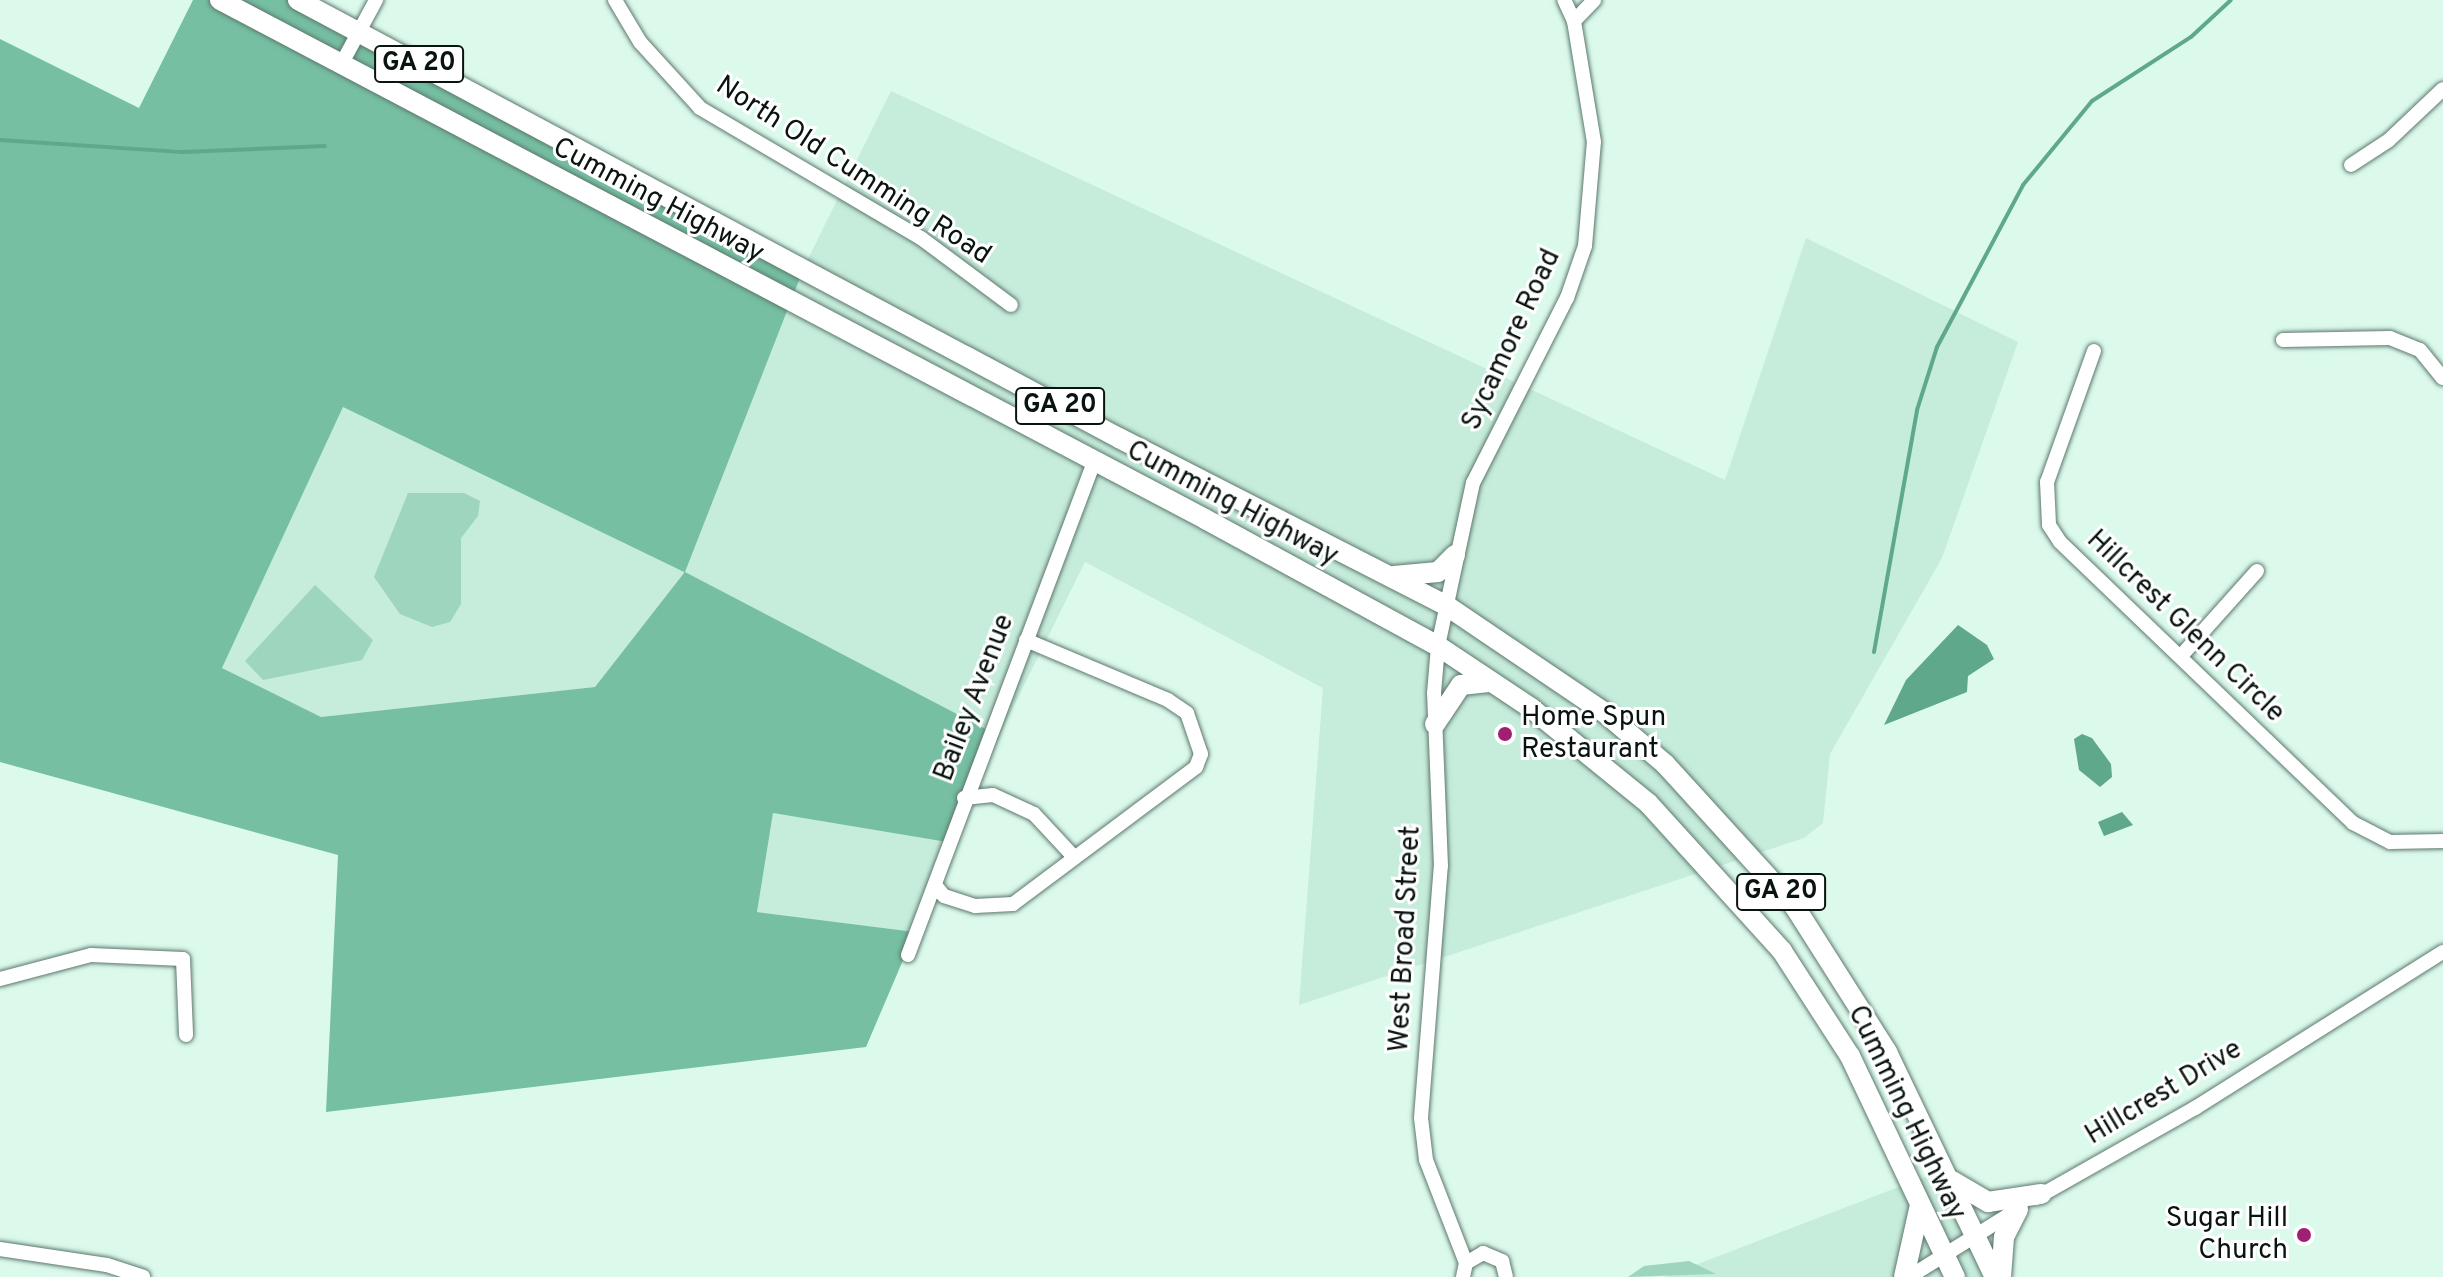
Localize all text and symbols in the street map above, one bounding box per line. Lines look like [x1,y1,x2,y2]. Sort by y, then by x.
road number: GA 20 [373,42,465,86]
street label: North Old Cumming Road [709,69,997,273]
street label: Cumming Highway [547,131,769,271]
street label: Sycamore Road [1455,244,1569,436]
road number: GA 20 [1014,384,1106,428]
street label: Cumming Highway [1121,434,1343,574]
street label: Hillcrest Glenn Circle [2079,524,2291,730]
street label: Bailey Avenue [928,609,1022,787]
place label: Home Spun Restaurant [1521,701,1666,767]
marker: Home Spun Restaurant [1496,725,1514,743]
street label: West Broad Street [1383,825,1429,1053]
road number: GA 20 [1735,870,1827,914]
street label: Cumming Highway [1839,1000,1973,1226]
street label: Hillcrest Drive [2080,1033,2248,1153]
place label: Sugar Hill Church [2166,1202,2288,1268]
marker: Sugar Hill Church [2295,1226,2313,1244]

